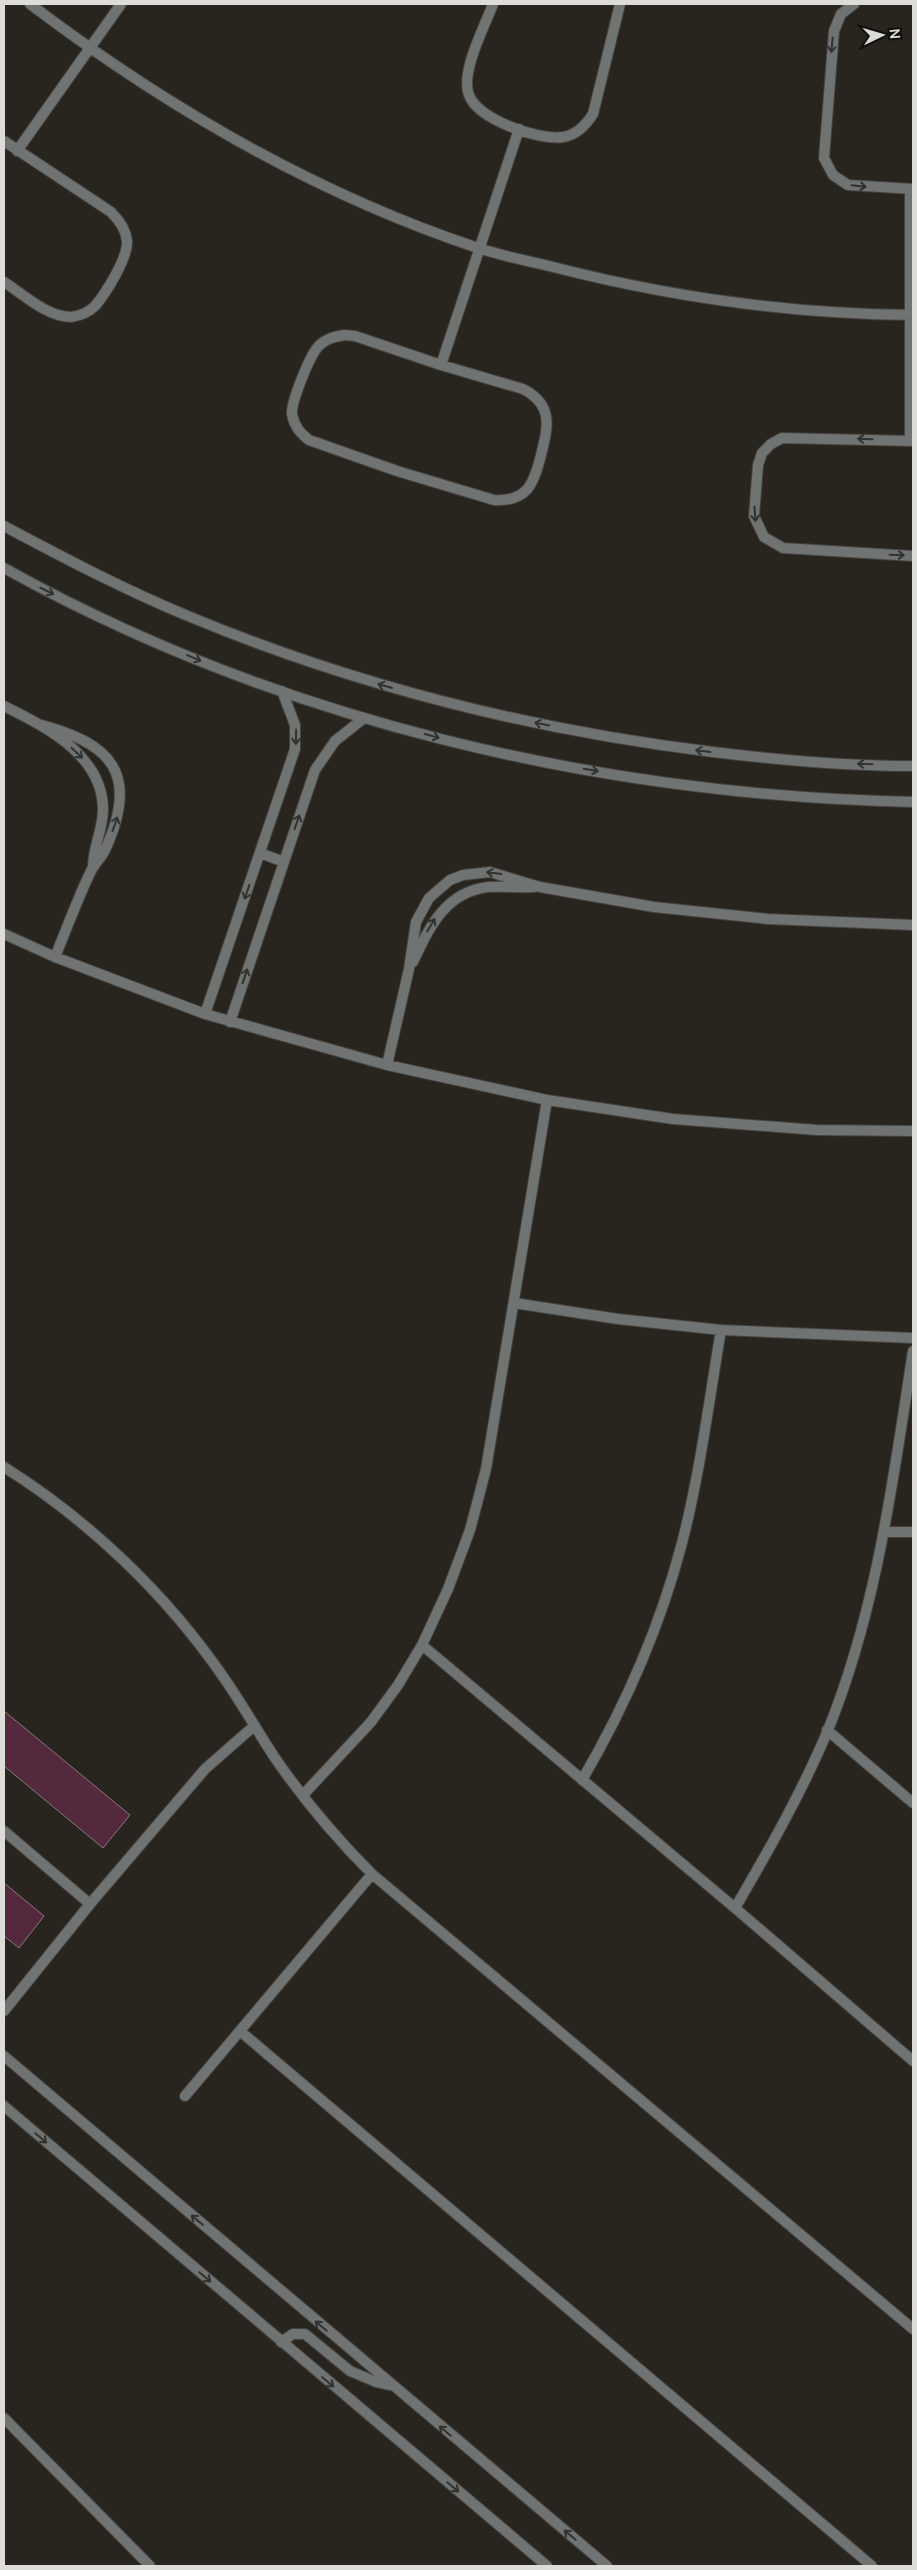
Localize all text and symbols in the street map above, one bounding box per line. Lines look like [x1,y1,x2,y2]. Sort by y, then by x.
north arrow [857,10,907,60]
text: N [886,28,905,40]
one-way arrow [828,36,837,52]
one-way arrow [851,181,867,191]
one-way arrow [857,435,873,444]
one-way arrow [751,505,760,521]
one-way arrow [889,550,905,560]
one-way arrow [39,586,54,596]
one-way arrow [187,655,202,664]
one-way arrow [377,680,393,690]
one-way arrow [535,719,551,729]
one-way arrow [291,729,300,745]
one-way arrow [423,732,439,742]
one-way arrow [695,746,711,756]
one-way arrow [71,747,83,759]
one-way arrow [857,760,873,769]
one-way arrow [582,765,598,775]
one-way arrow [293,814,303,830]
one-way arrow [111,817,120,832]
one-way arrow [486,868,502,878]
one-way arrow [242,883,251,899]
one-way arrow [426,918,436,933]
one-way arrow [241,968,251,984]
one-way arrow [34,2132,47,2143]
one-way arrow [191,2215,204,2226]
one-way arrow [198,2271,211,2283]
one-way arrow [315,2320,328,2331]
one-way arrow [322,2377,335,2388]
one-way arrow [439,2425,452,2436]
one-way arrow [446,2481,459,2493]
one-way arrow [563,2529,576,2541]

